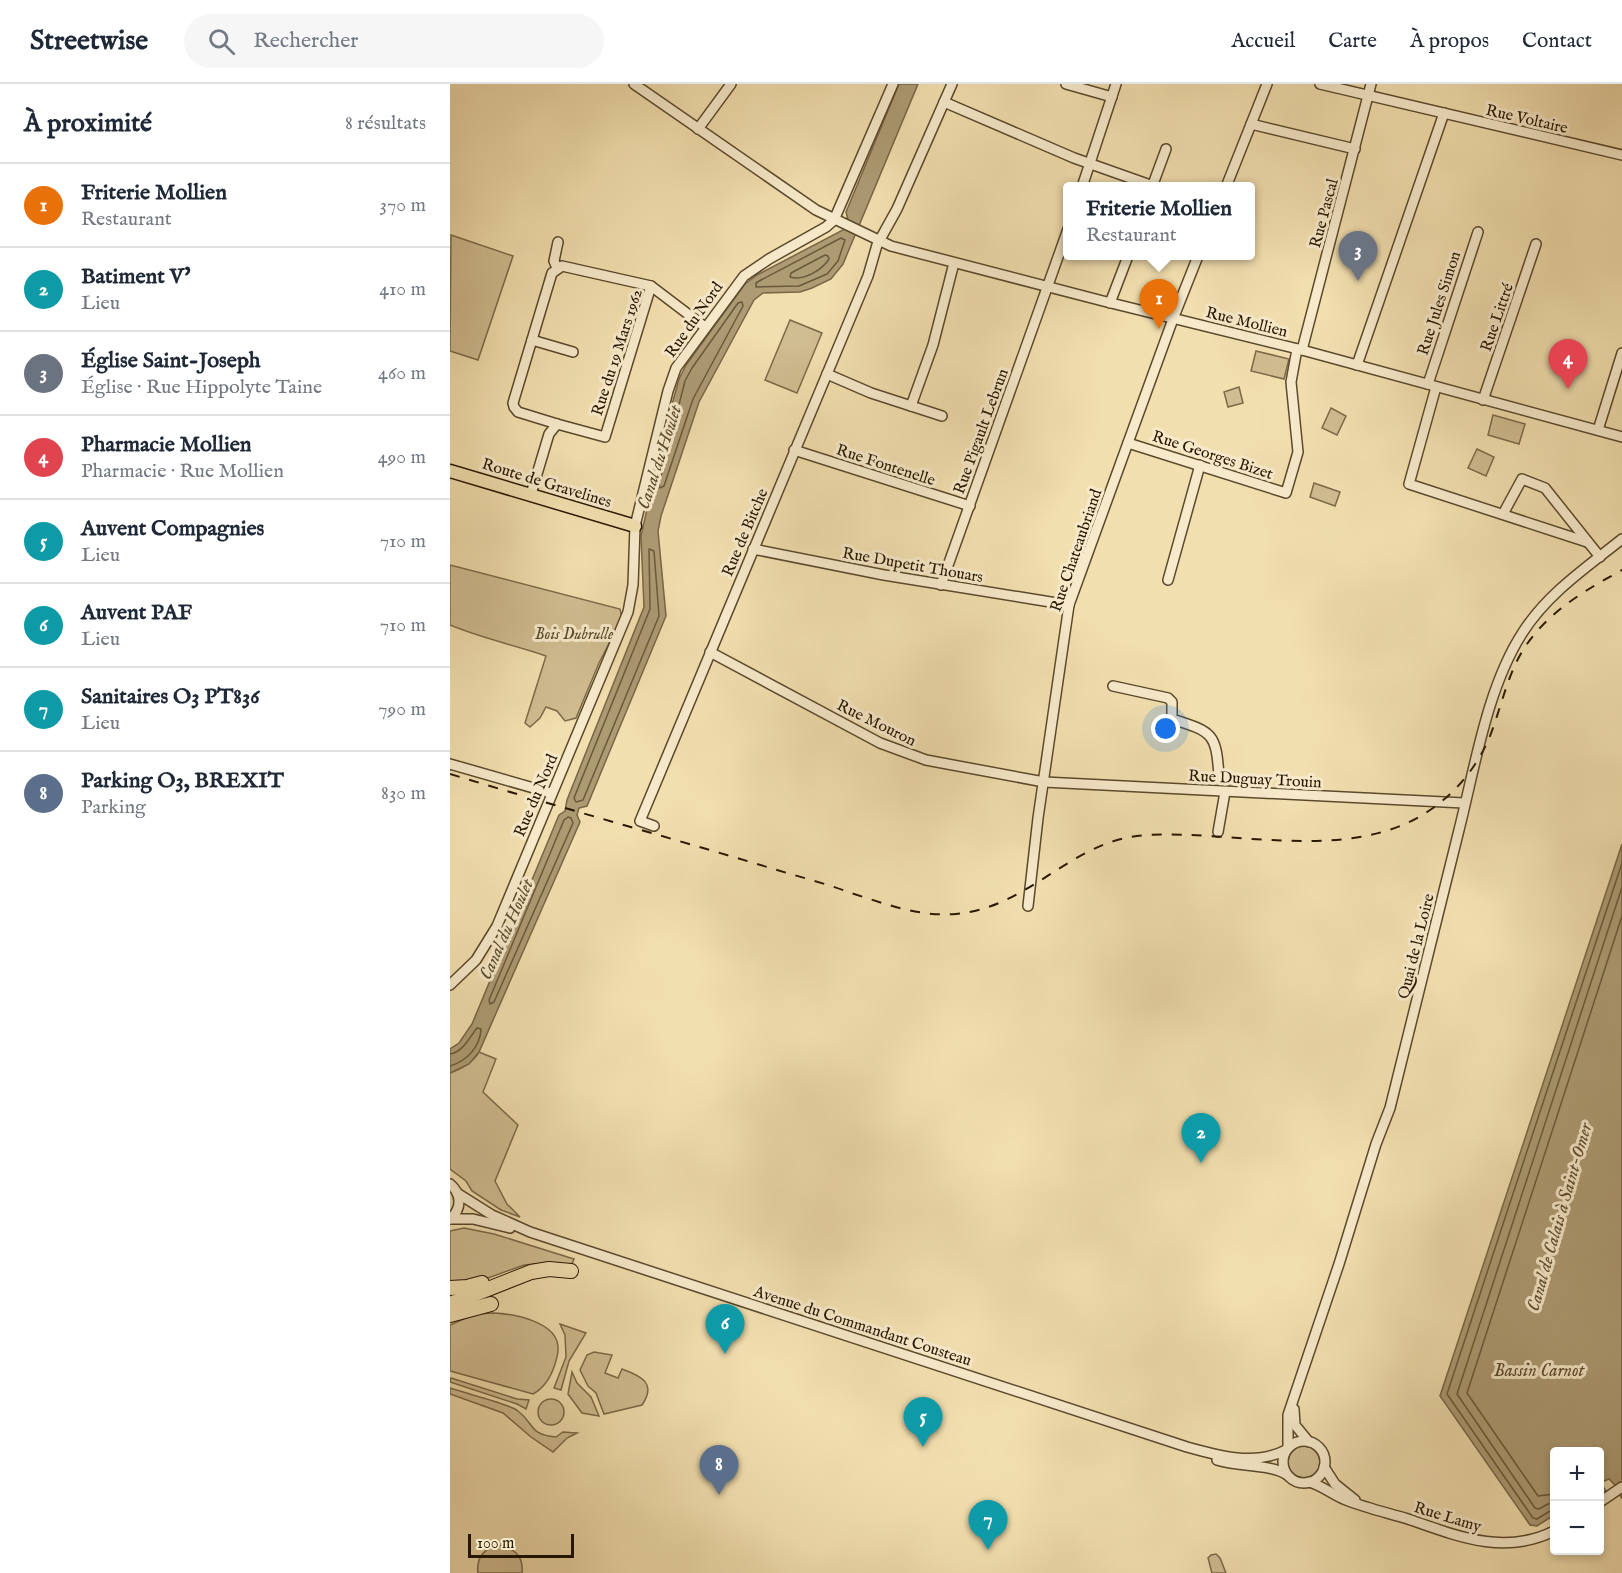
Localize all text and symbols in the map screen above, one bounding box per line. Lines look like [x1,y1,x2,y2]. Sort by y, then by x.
search box [184,14,604,68]
text: Streetwise [30,24,148,59]
icon: search [205,25,238,58]
text: Rechercher [253,27,358,55]
text: Accueil [1231,28,1295,55]
text: Carte [1328,28,1377,55]
text: À propos [1410,28,1489,55]
text: Contact [1522,28,1592,55]
street label: Rue Voltaire [1484,101,1570,139]
text: À proximité [24,107,152,140]
text: 8 résultats [345,111,426,136]
street label: Rue Pascal [1306,176,1344,250]
text: Friterie Mollien [81,179,227,207]
popup [1063,182,1255,260]
text: 1 [40,193,47,218]
text: 370 m [380,193,426,218]
text: Friterie Mollien [1086,195,1232,223]
text: Restaurant [81,207,172,232]
text: Restaurant [1086,223,1177,248]
pin: 3 [1338,232,1378,281]
street label: Rue Jules Simon [1414,249,1466,358]
text: Batiment V' [81,263,191,291]
text: 2 [39,277,48,302]
text: 410 m [379,277,426,302]
street label: Rue du Nord [661,278,728,362]
pin: 1 [1140,280,1178,329]
street label: Rue Littré [1477,281,1519,354]
street label: Rue du 19 Mars 1962 [588,287,648,419]
text: Lieu [81,291,120,316]
street label: Rue Mollien [1204,303,1290,343]
pin: 4 [1548,340,1588,389]
text: Église Saint-Joseph [81,347,260,375]
text: 3 [40,361,47,386]
text: 460 m [378,361,426,386]
street label: Rue Pigault Lebrun [950,366,1014,497]
text: Église · Rue Hippolyte Taine [81,375,322,400]
water label: Canal du Houlet [633,401,688,512]
street label: Rue Georges Bizet [1149,427,1276,485]
text: Pharmacie Mollien [81,431,252,459]
street label: Rue Fontenelle [833,440,937,491]
text: 4 [39,445,48,470]
text: 490 m [378,445,426,470]
street label: Route de Gravelines [479,455,614,513]
text: Pharmacie · Rue Mollien [81,459,284,484]
street label: Rue de Bitche [718,486,773,580]
street label: Rue Chateaubriand [1046,486,1107,615]
text: Auvent Compagnies [81,515,264,543]
text: 5 [40,529,47,554]
text: 710 m [380,529,426,554]
text: Lieu [81,543,120,568]
street label: Rue Dupetit Thouars [841,544,985,588]
text: Auvent PAF [81,599,192,627]
text: 6 [39,613,48,638]
text: 710 m [380,613,426,638]
park label: Bois Dubrulle [535,625,614,645]
text: Lieu [81,627,120,652]
text: Sanitaires O3 PT836 [81,683,259,711]
street label: Rue Mouron [833,696,920,752]
text: 7 [39,697,48,722]
text: 790 m [378,697,426,722]
text: Lieu [81,711,120,736]
your location [1151,714,1180,743]
street label: Rue du Nord [510,751,563,840]
text: Parking O3, BREXIT [81,767,284,795]
street label: Rue Duguay Trouin [1188,767,1323,794]
text: 8 [40,781,47,806]
text: 830 m [381,781,426,806]
text: Parking [81,795,146,820]
water label: Canal du Houlet [475,875,540,984]
street label: Quai de la Loire [1394,892,1440,1001]
pin: 2 [1182,1114,1221,1163]
water label: Canal de Calais à Saint-Omer [1523,1120,1599,1314]
street label: Avenue du Commandant Cousteau [750,1282,974,1372]
pin: 6 [706,1304,744,1354]
water label: Bassin Carnot [1494,1360,1586,1383]
pin: 5 [904,1398,942,1447]
pin: 8 [700,1446,738,1495]
map controls [1550,1447,1604,1555]
button: + [1550,1447,1604,1501]
street label: Rue Lamy [1411,1498,1484,1538]
pin: 7 [968,1500,1008,1550]
button: − [1550,1501,1604,1555]
scale bar [468,1531,574,1558]
text: 100 m [477,1534,514,1554]

